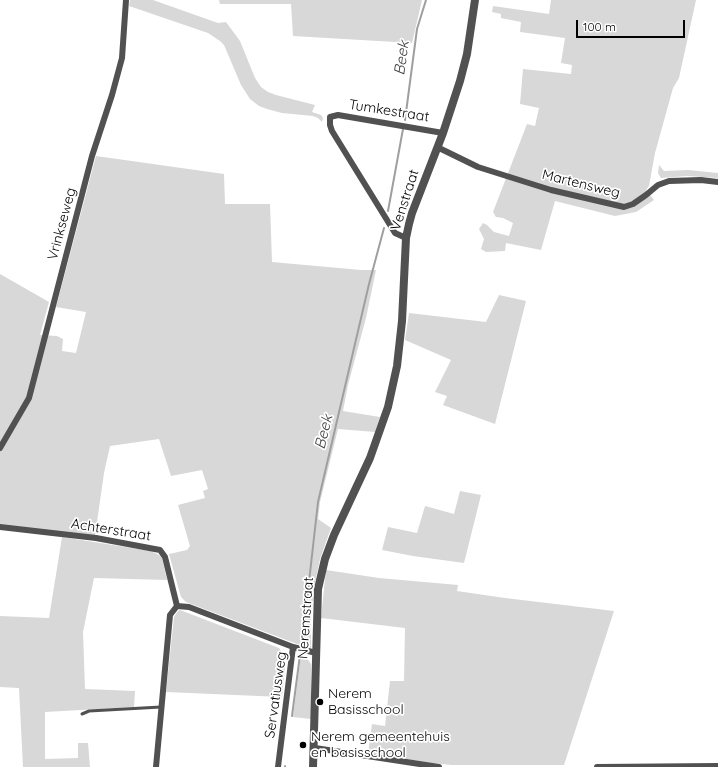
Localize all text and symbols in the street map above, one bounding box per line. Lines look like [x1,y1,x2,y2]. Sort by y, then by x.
scale bar [578,12,687,38]
text: 100 m [583,19,616,34]
water label: Beek [391,40,413,76]
street label: Tumkestraat [348,96,430,126]
street label: Martensweg [540,166,622,202]
street label: Venstraat [387,167,423,233]
street label: Vrinkseweg [44,186,80,262]
water label: Beek [311,413,337,451]
street label: Achterstraat [70,515,152,545]
street label: Neremstraat [295,576,317,660]
street label: Servatiusweg [262,651,290,739]
place label: Nerem Basisschool [328,686,404,718]
marker: Nerem Basisschool [315,697,325,707]
place label: Nerem gemeentehuis en basisschool [311,729,450,762]
marker: Nerem gemeentehuis en basisschool [298,740,308,750]

